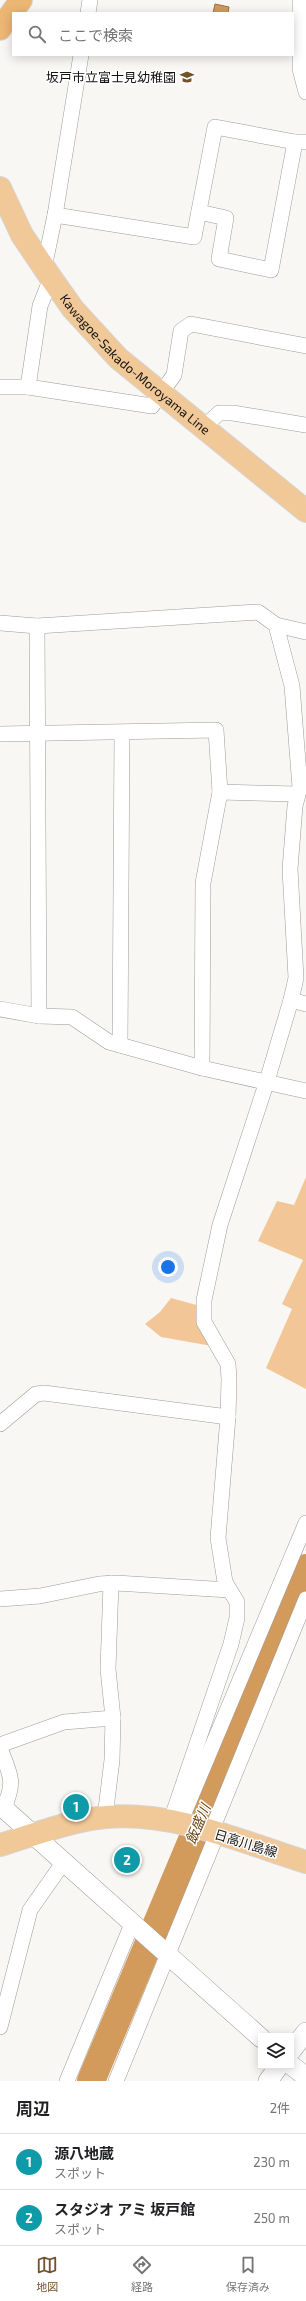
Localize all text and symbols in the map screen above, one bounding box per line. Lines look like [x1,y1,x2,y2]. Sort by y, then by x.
search box [12,12,294,56]
icon: search [26,23,48,45]
text: ここで検索 [58,26,133,44]
place label: 坂戸市立富士見幼稚園 [46,69,176,85]
school or university icon: 坂戸市立富士見幼稚園 [179,69,195,85]
street label: Kawagoe-Sakado-Moroyama Line [57,291,214,438]
your location [158,1257,178,1277]
pin: 1 [63,1792,89,1822]
water label: 飯盛川 [182,1799,214,1846]
street label: 日高川島線 [213,1826,279,1860]
pin: 2 [114,1845,140,1875]
map controls [258,2033,294,2069]
button: layers [258,2033,294,2069]
text: 周辺 [16,2098,50,2118]
text: 2件 [270,2100,290,2116]
text: 源八地蔵 [54,2144,114,2162]
text: 1 [26,2154,32,2170]
text: 230 m [253,2154,290,2170]
text: スポット [54,2165,106,2181]
text: スタジオ アミ 坂戸館 [54,2200,195,2218]
text: 2 [25,2210,33,2226]
text: 250 m [254,2210,290,2226]
text: スポット [54,2221,106,2237]
tab: 地図 [36,2254,58,2294]
tab: 経路 [131,2254,153,2294]
tab: 保存済み [226,2254,270,2294]

